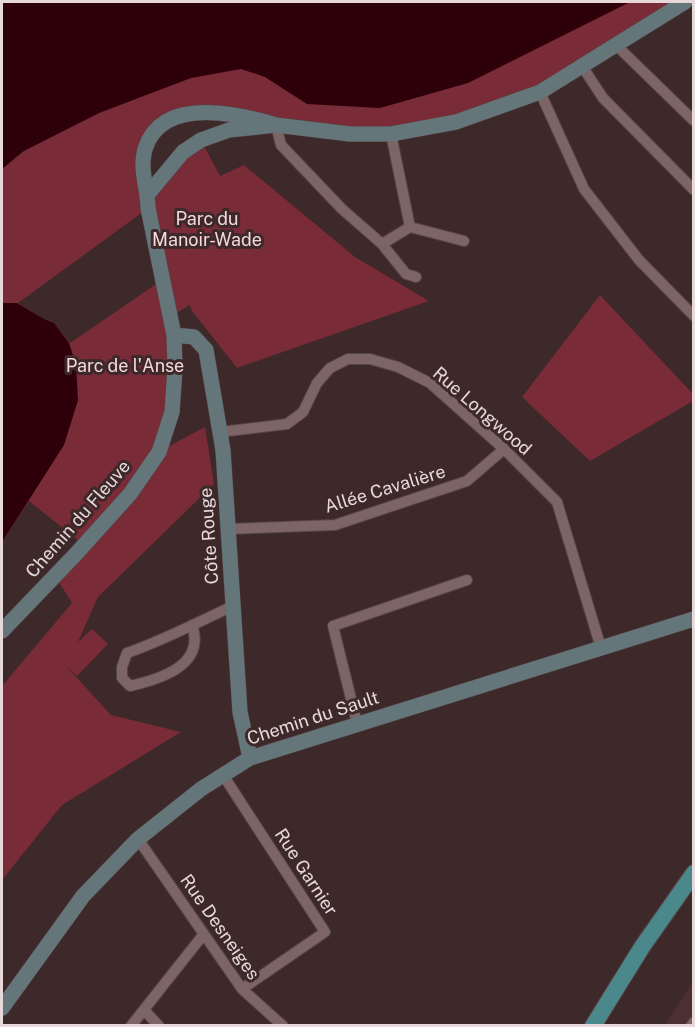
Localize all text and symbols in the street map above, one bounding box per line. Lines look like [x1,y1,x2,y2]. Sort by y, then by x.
park label: Parc du Manoir-Wade [152,208,262,250]
park label: Parc de l'Anse [66,355,184,376]
street label: Rue Longwood [429,362,536,459]
street label: Chemin du Fleuve [21,456,134,582]
street label: Allée Cavalière [322,460,448,517]
street label: Côte Rouge [195,487,222,585]
street label: Chemin du Sault [244,686,381,749]
street label: Rue Garnier [271,824,342,919]
street label: Rue Desneiges [176,870,265,983]

